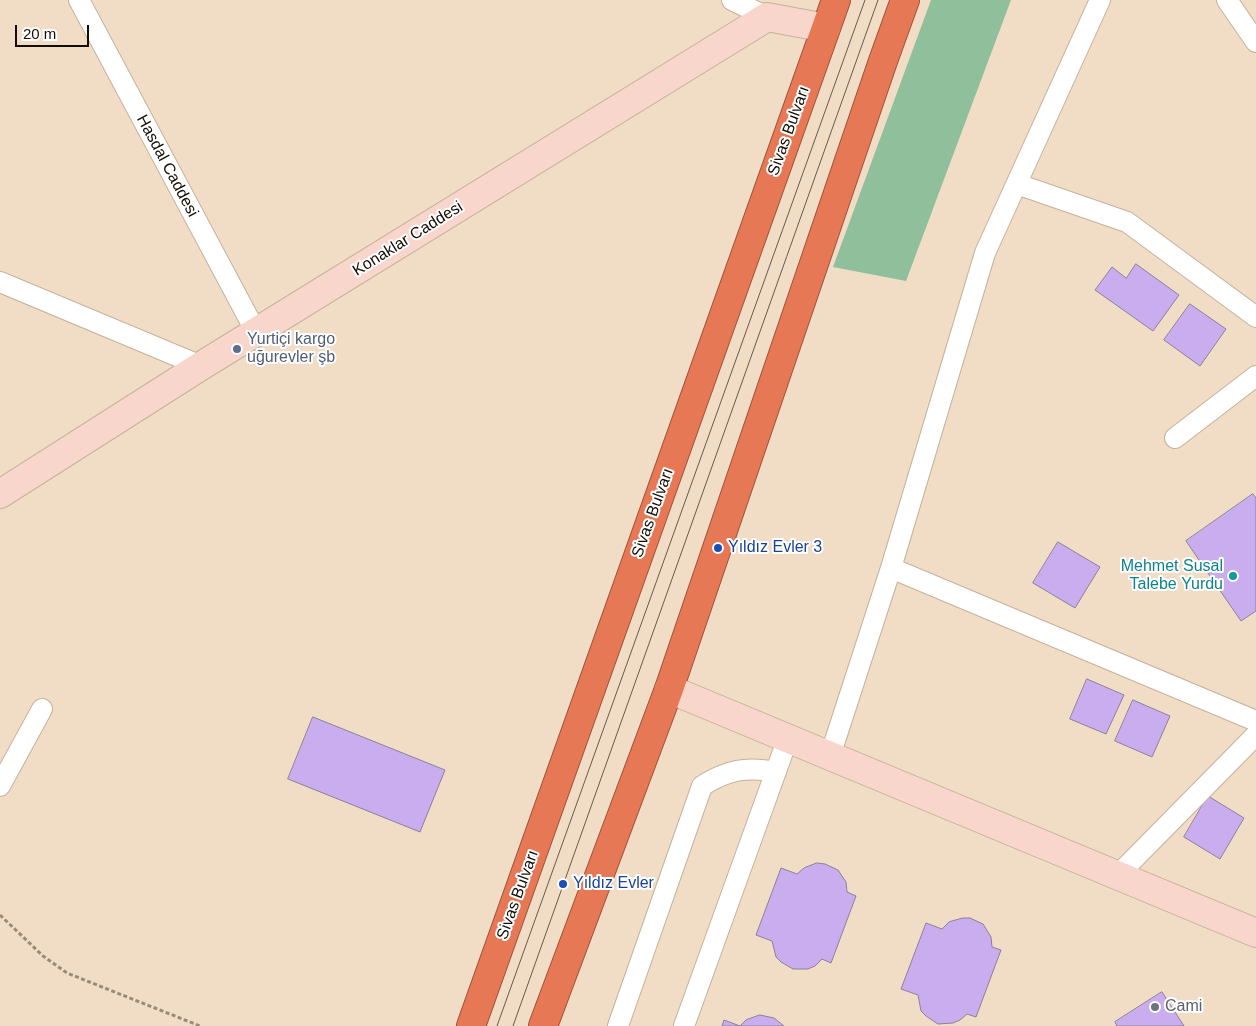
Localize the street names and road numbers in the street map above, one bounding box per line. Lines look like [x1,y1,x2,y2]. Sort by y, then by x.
street label: Sivas Bulvarı [764,84,814,178]
street label: Hasdal Caddesi [132,112,202,220]
street label: Konaklar Caddesi [349,197,467,281]
street label: Sivas Bulvarı [628,466,678,560]
street label: Sivas Bulvarı [493,848,543,942]

